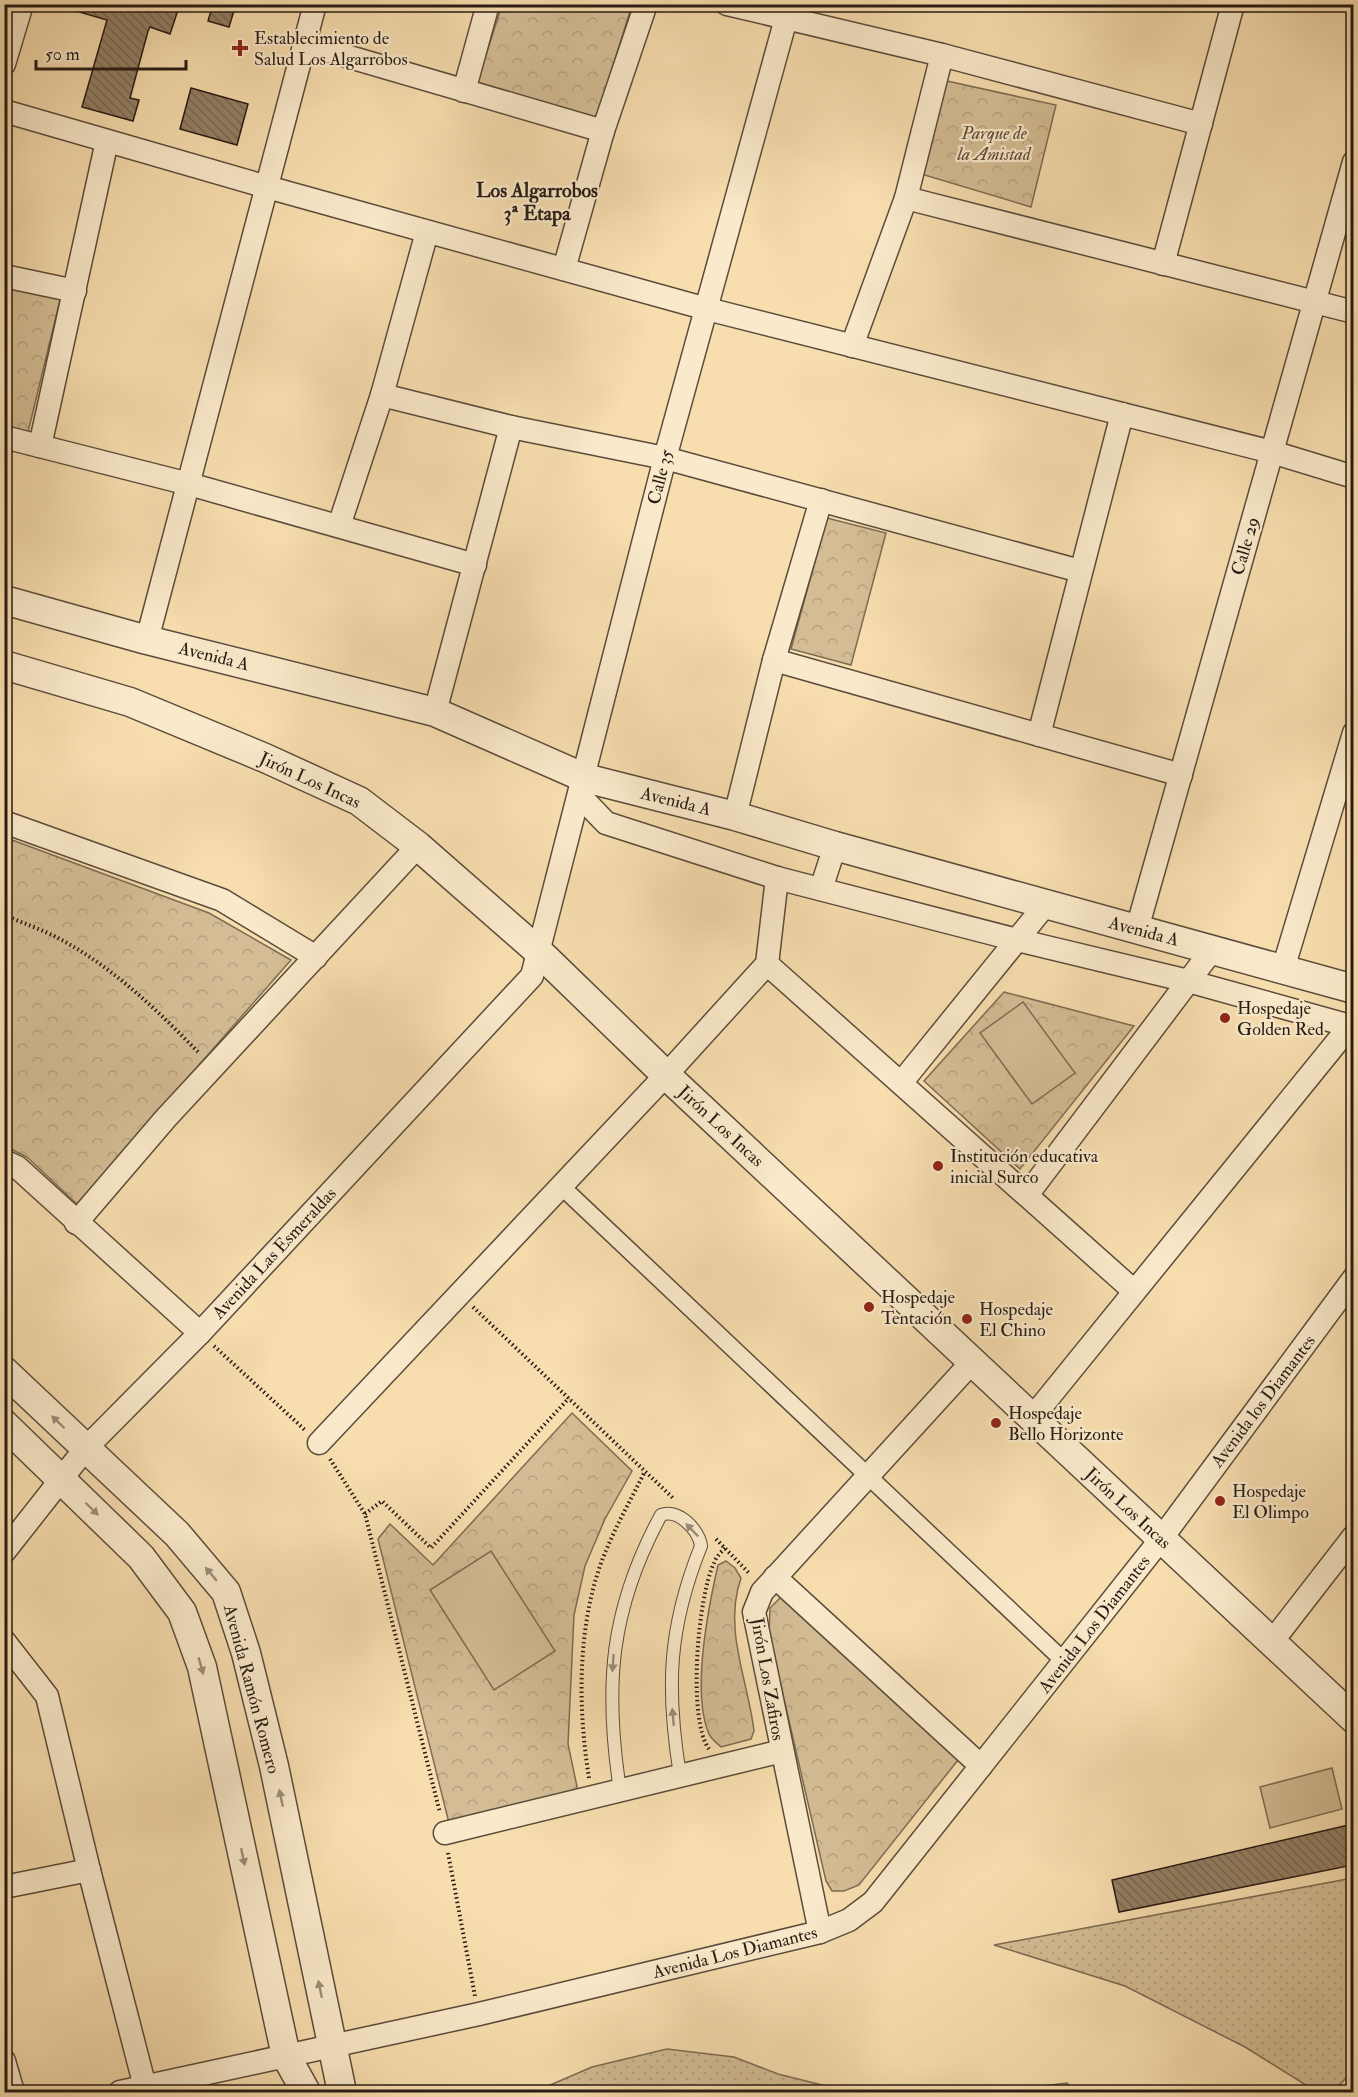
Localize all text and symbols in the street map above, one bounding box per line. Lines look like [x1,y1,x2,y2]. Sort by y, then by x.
place label: Establecimiento de Salud Los Algarrobos [254,27,408,71]
scale bar [36,33,186,71]
marker: Establecimiento de Salud Los Algarrobos [231,39,249,57]
text: 50 m [45,43,80,66]
park label: Parque de la Amistad [957,122,1032,166]
district label: Los Algarrobos 3ª Etapa [476,178,598,227]
street label: Calle 35 [643,447,678,507]
street label: Calle 29 [1226,514,1265,578]
street label: Avenida A [175,636,252,676]
street label: Jirón Los Incas [254,746,364,814]
street label: Avenida A [637,781,714,821]
street label: Avenida A [1105,911,1182,952]
place label: Hospedaje Golden Red [1237,997,1324,1041]
marker: Hospedaje Golden Red [1218,1011,1232,1025]
street label: Jirón Los Incas [672,1080,769,1172]
place label: Institución educativa inicial Surco [950,1145,1099,1189]
marker: Institución educativa inicial Surco [931,1159,945,1173]
street label: Avenida Las Esmeraldas [207,1183,341,1325]
place label: Hospedaje Tentación [881,1286,955,1330]
place label: Hospedaje El Chino [979,1298,1053,1342]
marker: Hospedaje Tentación [862,1300,876,1314]
marker: Hospedaje El Chino [960,1312,974,1326]
street label: Avenida los Diamantes [1205,1330,1321,1473]
place label: Hospedaje Bello Horizonte [1008,1402,1124,1446]
one-way arrow [51,1415,65,1429]
marker: Hospedaje Bello Horizonte [989,1416,1003,1430]
street label: Jirón Los Incas [1079,1462,1176,1554]
place label: Hospedaje El Olimpo [1232,1480,1309,1524]
marker: Hospedaje El Olimpo [1213,1494,1227,1508]
one-way arrow [84,1502,99,1516]
one-way arrow [686,1523,700,1537]
street label: Avenida Los Diamantes [1033,1551,1155,1699]
one-way arrow [204,1566,217,1582]
street label: Avenida Ramón Romero [218,1601,285,1777]
street label: Jirón Los Zafiros [745,1615,790,1742]
one-way arrow [608,1654,618,1673]
one-way arrow [197,1657,206,1675]
one-way arrow [668,1708,678,1727]
one-way arrow [276,1788,285,1807]
one-way arrow [238,1847,248,1866]
street label: Avenida Los Diamantes [649,1921,820,1984]
one-way arrow [315,1979,324,1998]

